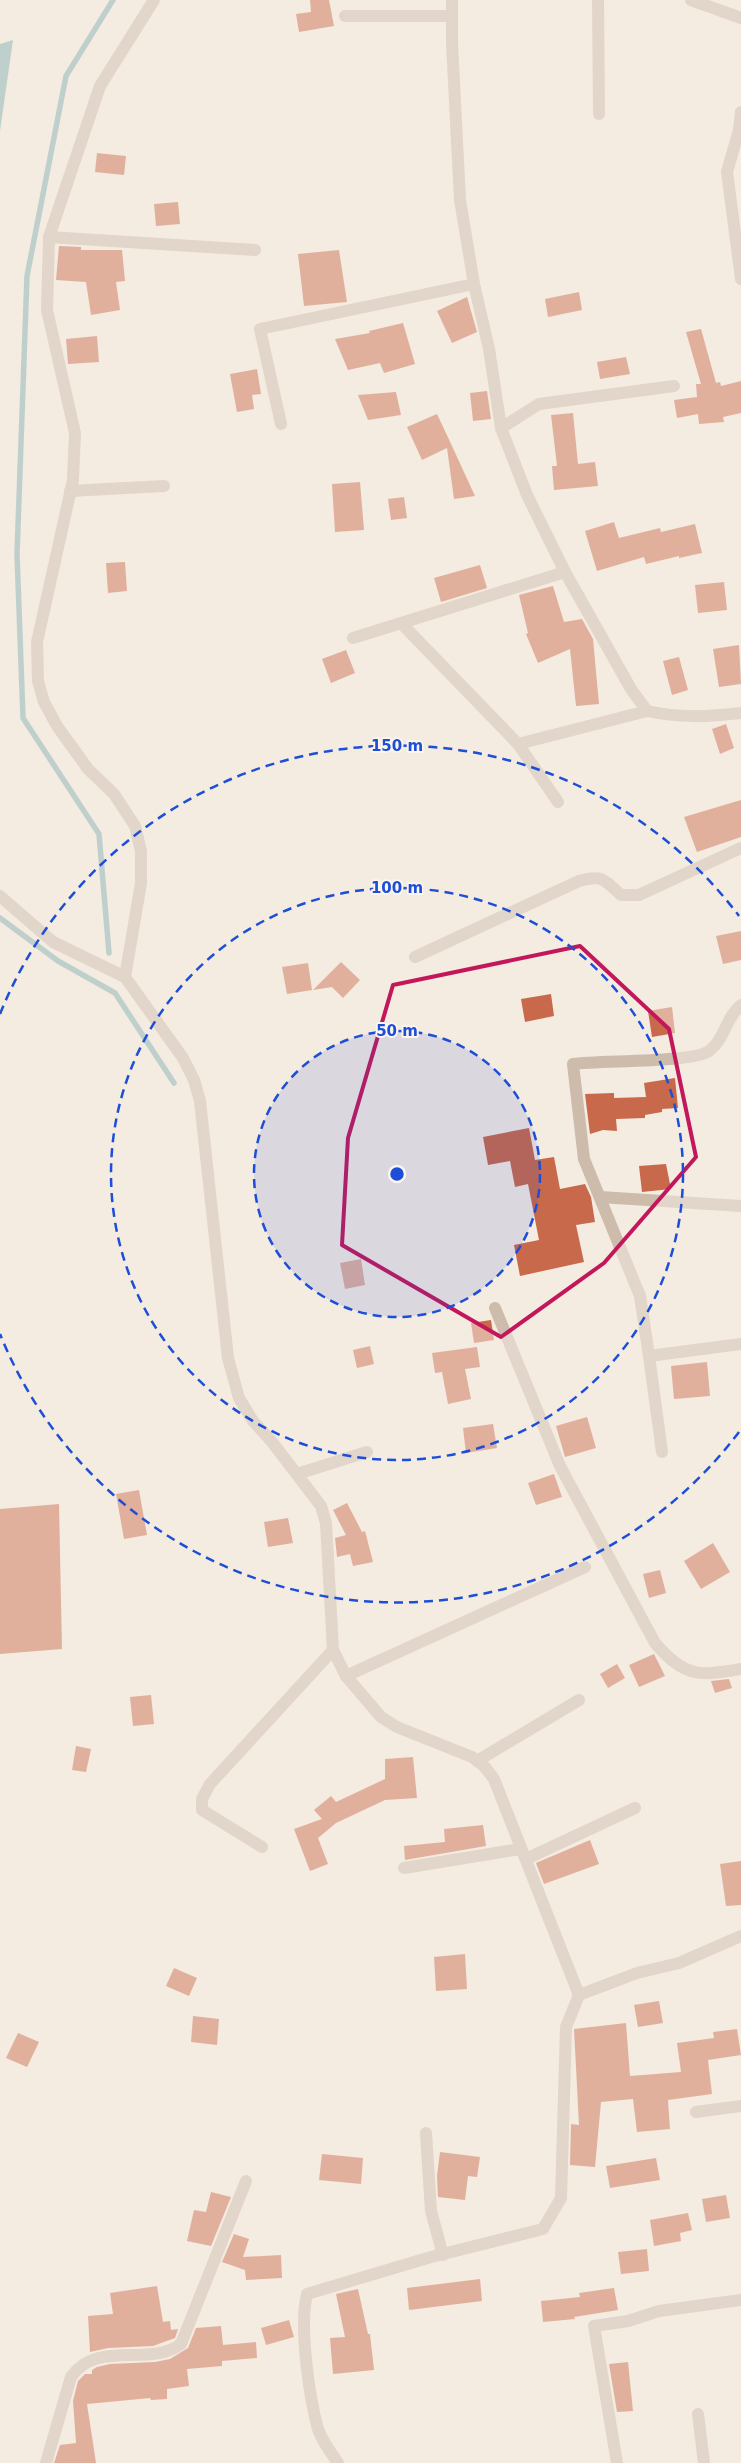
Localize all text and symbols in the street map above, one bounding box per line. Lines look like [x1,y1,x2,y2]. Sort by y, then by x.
text: 150 m [371,737,423,755]
text: 100 m [371,879,423,897]
text: 50 m [376,1022,418,1040]
centre of rings [388,1165,406,1183]

